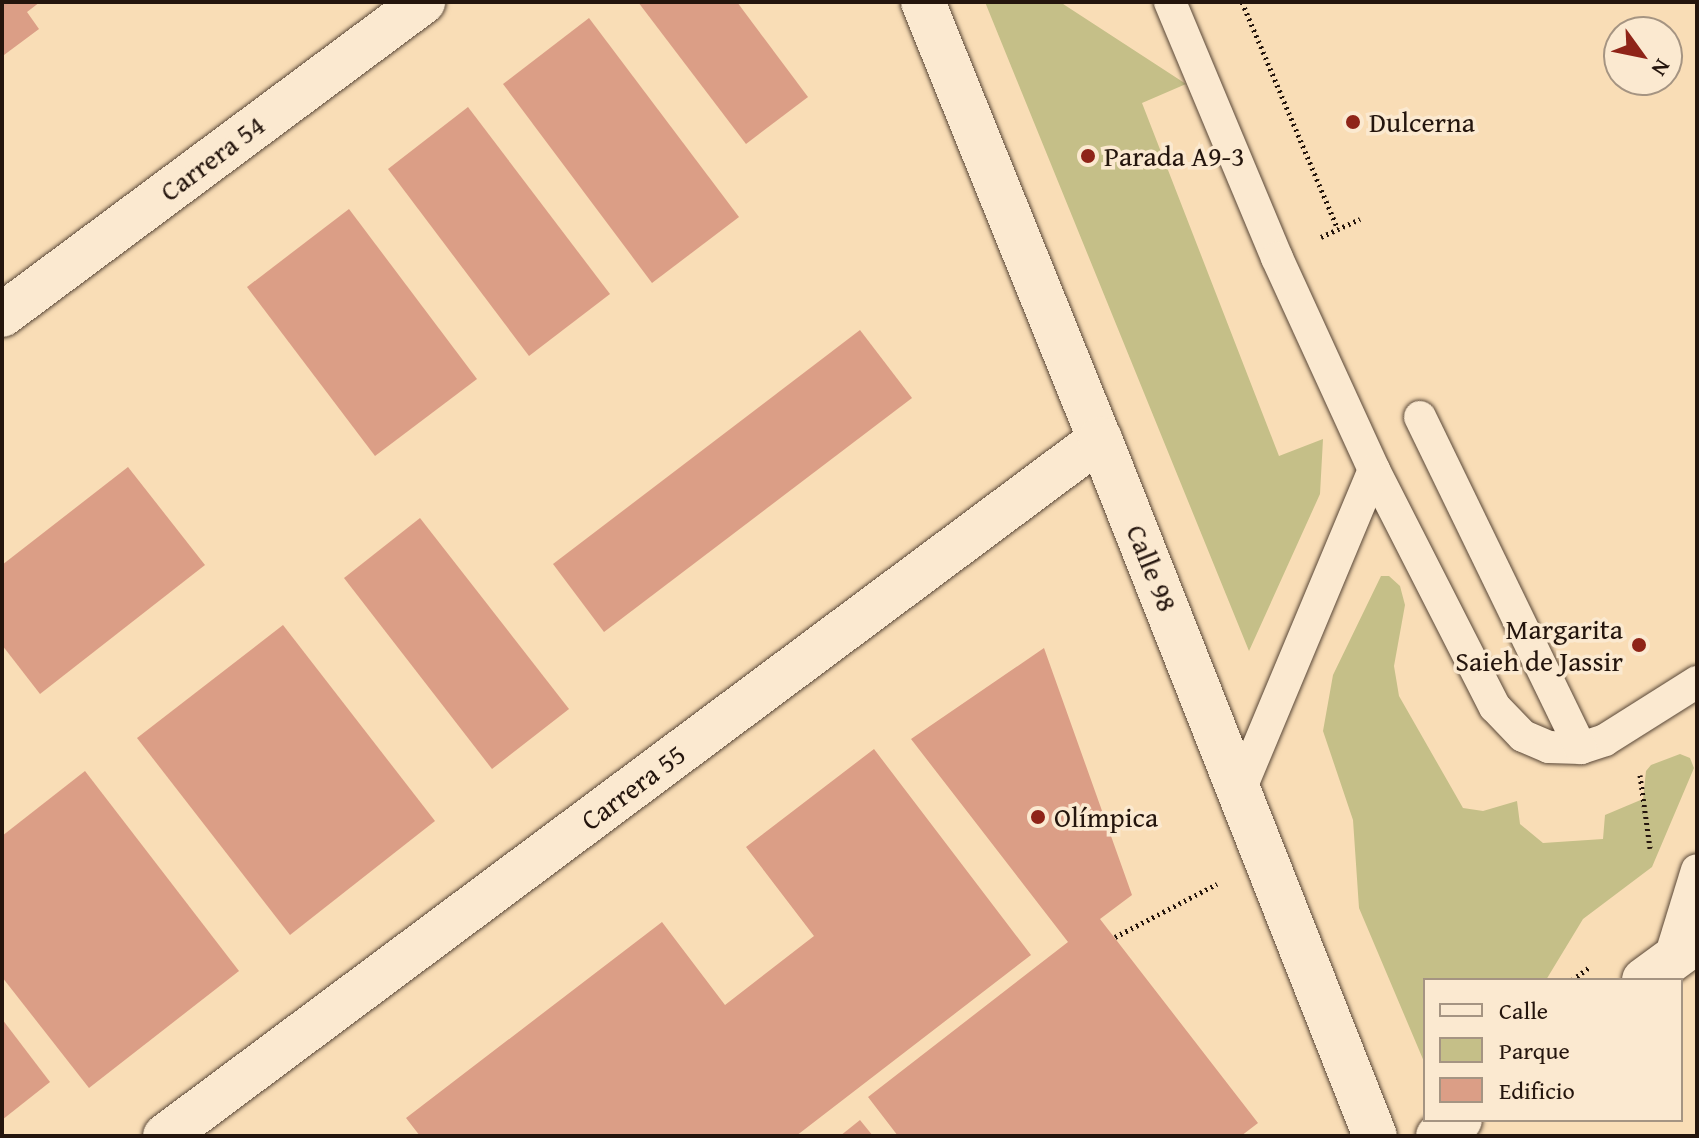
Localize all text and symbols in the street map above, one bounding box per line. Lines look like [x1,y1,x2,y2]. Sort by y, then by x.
north arrow [1603,16,1683,96]
text: N [1644,53,1679,83]
place label: Dulcerna [1369,105,1475,139]
street label: Carrera 54 [153,108,271,208]
marker: Dulcerna [1344,113,1362,131]
place label: Parada A9-3 [1104,139,1245,173]
marker: Parada A9-3 [1079,147,1097,165]
street label: Calle 98 [1119,520,1185,616]
place label: Margarita Saieh de Jassir [1455,612,1623,678]
marker: Margarita Saieh de Jassir [1630,636,1648,654]
street label: Carrera 55 [574,737,692,837]
place label: Olímpica [1054,800,1158,834]
marker: Olímpica [1029,808,1047,826]
legend [1423,978,1683,1122]
text: Calle [1499,993,1548,1028]
text: Parque [1499,1033,1570,1068]
text: Edificio [1499,1073,1575,1108]

